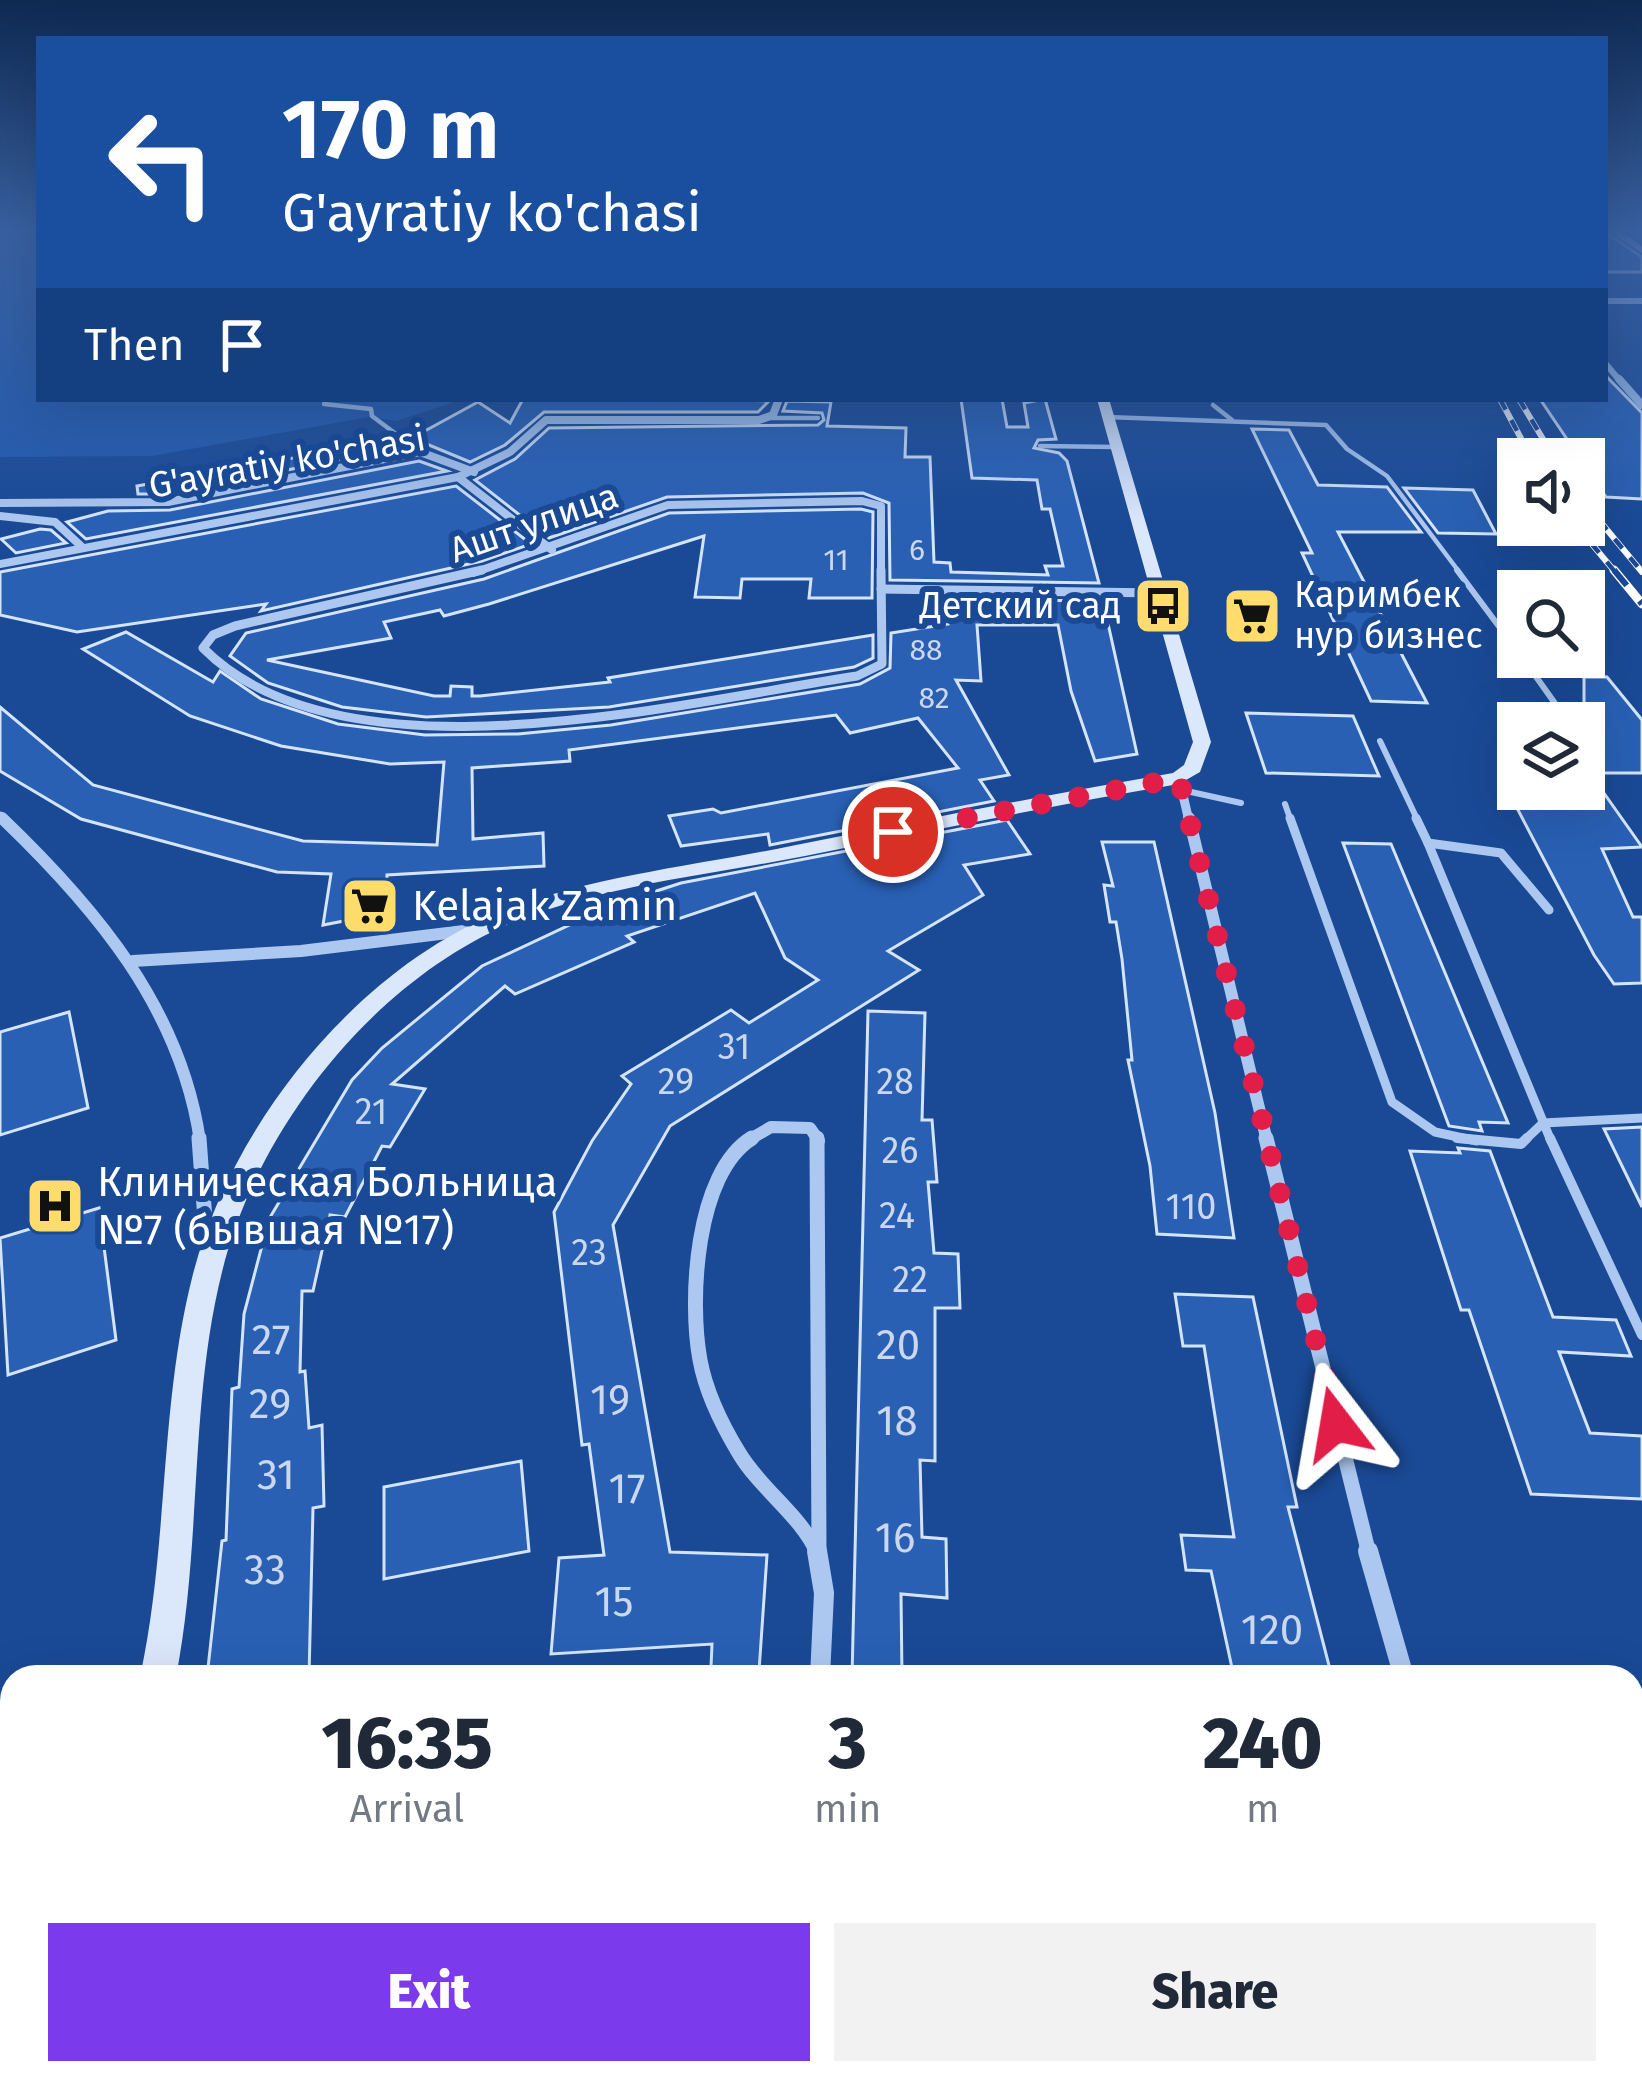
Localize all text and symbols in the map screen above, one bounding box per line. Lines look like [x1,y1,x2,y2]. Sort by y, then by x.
text: 170 m [282,79,499,180]
icon: left [84,84,240,240]
text: G'ayratiy ko'chasi [282,181,702,245]
icon: arrive [209,312,275,378]
text: Then [84,318,185,372]
street label: G'ayratiy ko'chasi [145,416,429,508]
map controls [1497,438,1605,810]
button: sound [1497,438,1605,546]
street label: Ашт улица [444,474,624,572]
house number: 6 [909,532,925,568]
house number: 11 [823,542,849,578]
button: search [1497,570,1605,678]
place label: Каримбек нур бизнес [1294,573,1483,658]
bus stop icon: Детский сад [1132,575,1194,637]
place label: Детский сад [919,584,1121,628]
supermarket icon: Каримбек нур бизнес [1221,585,1283,647]
house number: 88 [909,632,943,668]
house number: 82 [918,680,950,716]
button: layers [1497,702,1605,810]
pin [842,781,944,883]
icon: arrive [860,799,926,865]
supermarket icon: Kelajak Zamin [339,875,401,937]
place label: Kelajak Zamin [412,881,677,931]
house number: 31 [718,1025,750,1069]
house number: 29 [658,1060,694,1104]
house number: 28 [876,1060,914,1104]
house number: 21 [355,1090,387,1134]
house number: 26 [881,1129,919,1173]
place label: Клиническая Больница №7 (бывшая №17) [97,1157,558,1255]
hospital icon: Клиническая Больница №7 (бывшая №17) [24,1175,86,1237]
house number: 110 [1166,1185,1216,1229]
house number: 24 [879,1194,915,1238]
house number: 23 [571,1231,607,1275]
house number: 22 [892,1258,928,1302]
house number: 27 [251,1315,291,1365]
house number: 20 [876,1320,920,1370]
position arrow [1273,1361,1399,1487]
house number: 19 [590,1375,630,1425]
house number: 29 [249,1379,291,1429]
house number: 18 [876,1396,918,1446]
house number: 31 [257,1450,295,1500]
house number: 17 [609,1464,645,1514]
house number: 16 [875,1513,915,1563]
house number: 33 [244,1545,286,1595]
house number: 15 [594,1577,634,1627]
house number: 120 [1241,1605,1303,1655]
text: 16:35 [321,1701,493,1787]
text: 3 [829,1701,867,1787]
text: 240 [1203,1701,1323,1787]
text: Arrival [350,1786,464,1832]
text: min [814,1786,881,1832]
text: m [1246,1786,1279,1832]
button: Exit [48,1923,810,2061]
button: Share [834,1923,1596,2061]

